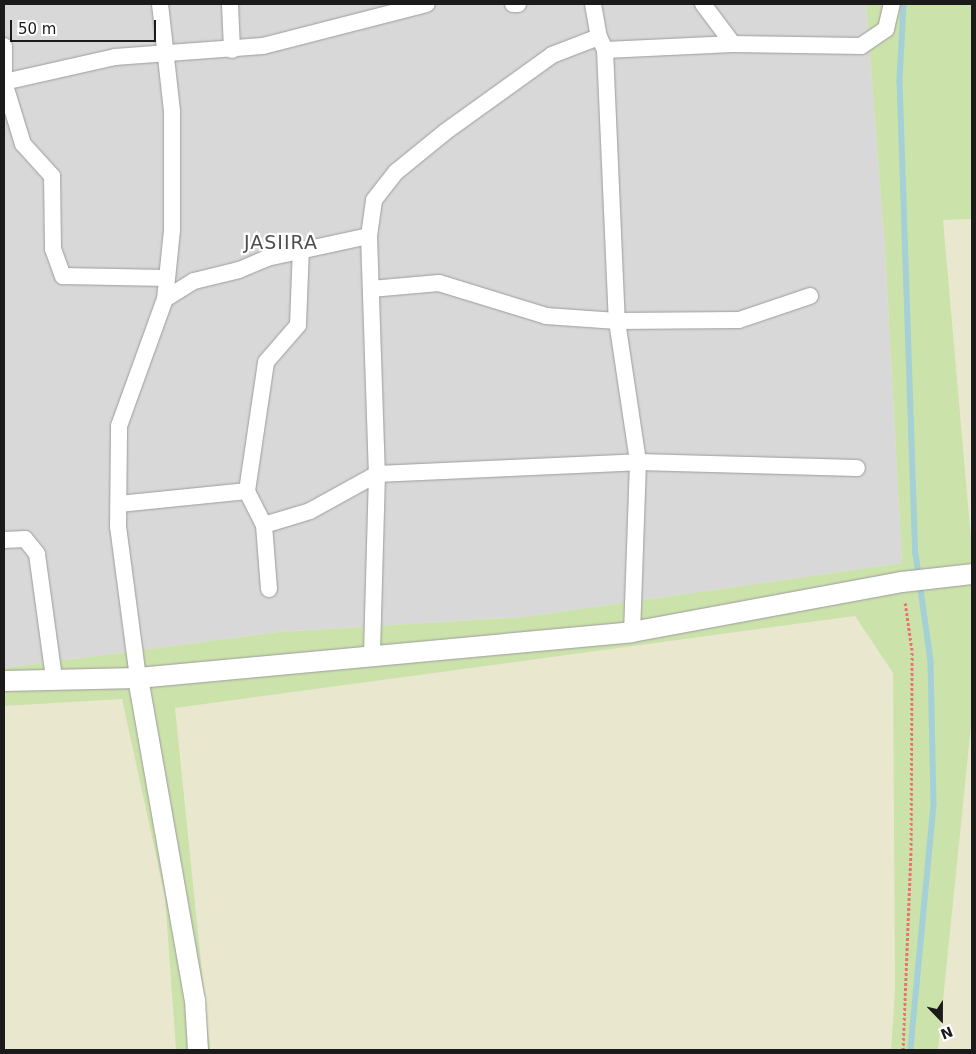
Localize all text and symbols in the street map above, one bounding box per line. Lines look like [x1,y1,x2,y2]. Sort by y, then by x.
scale bar [12,10,159,42]
text: 50 m [18,20,56,38]
district label: JASIIRA [243,232,319,254]
north arrow [916,994,966,1044]
text: N [938,1023,955,1043]

